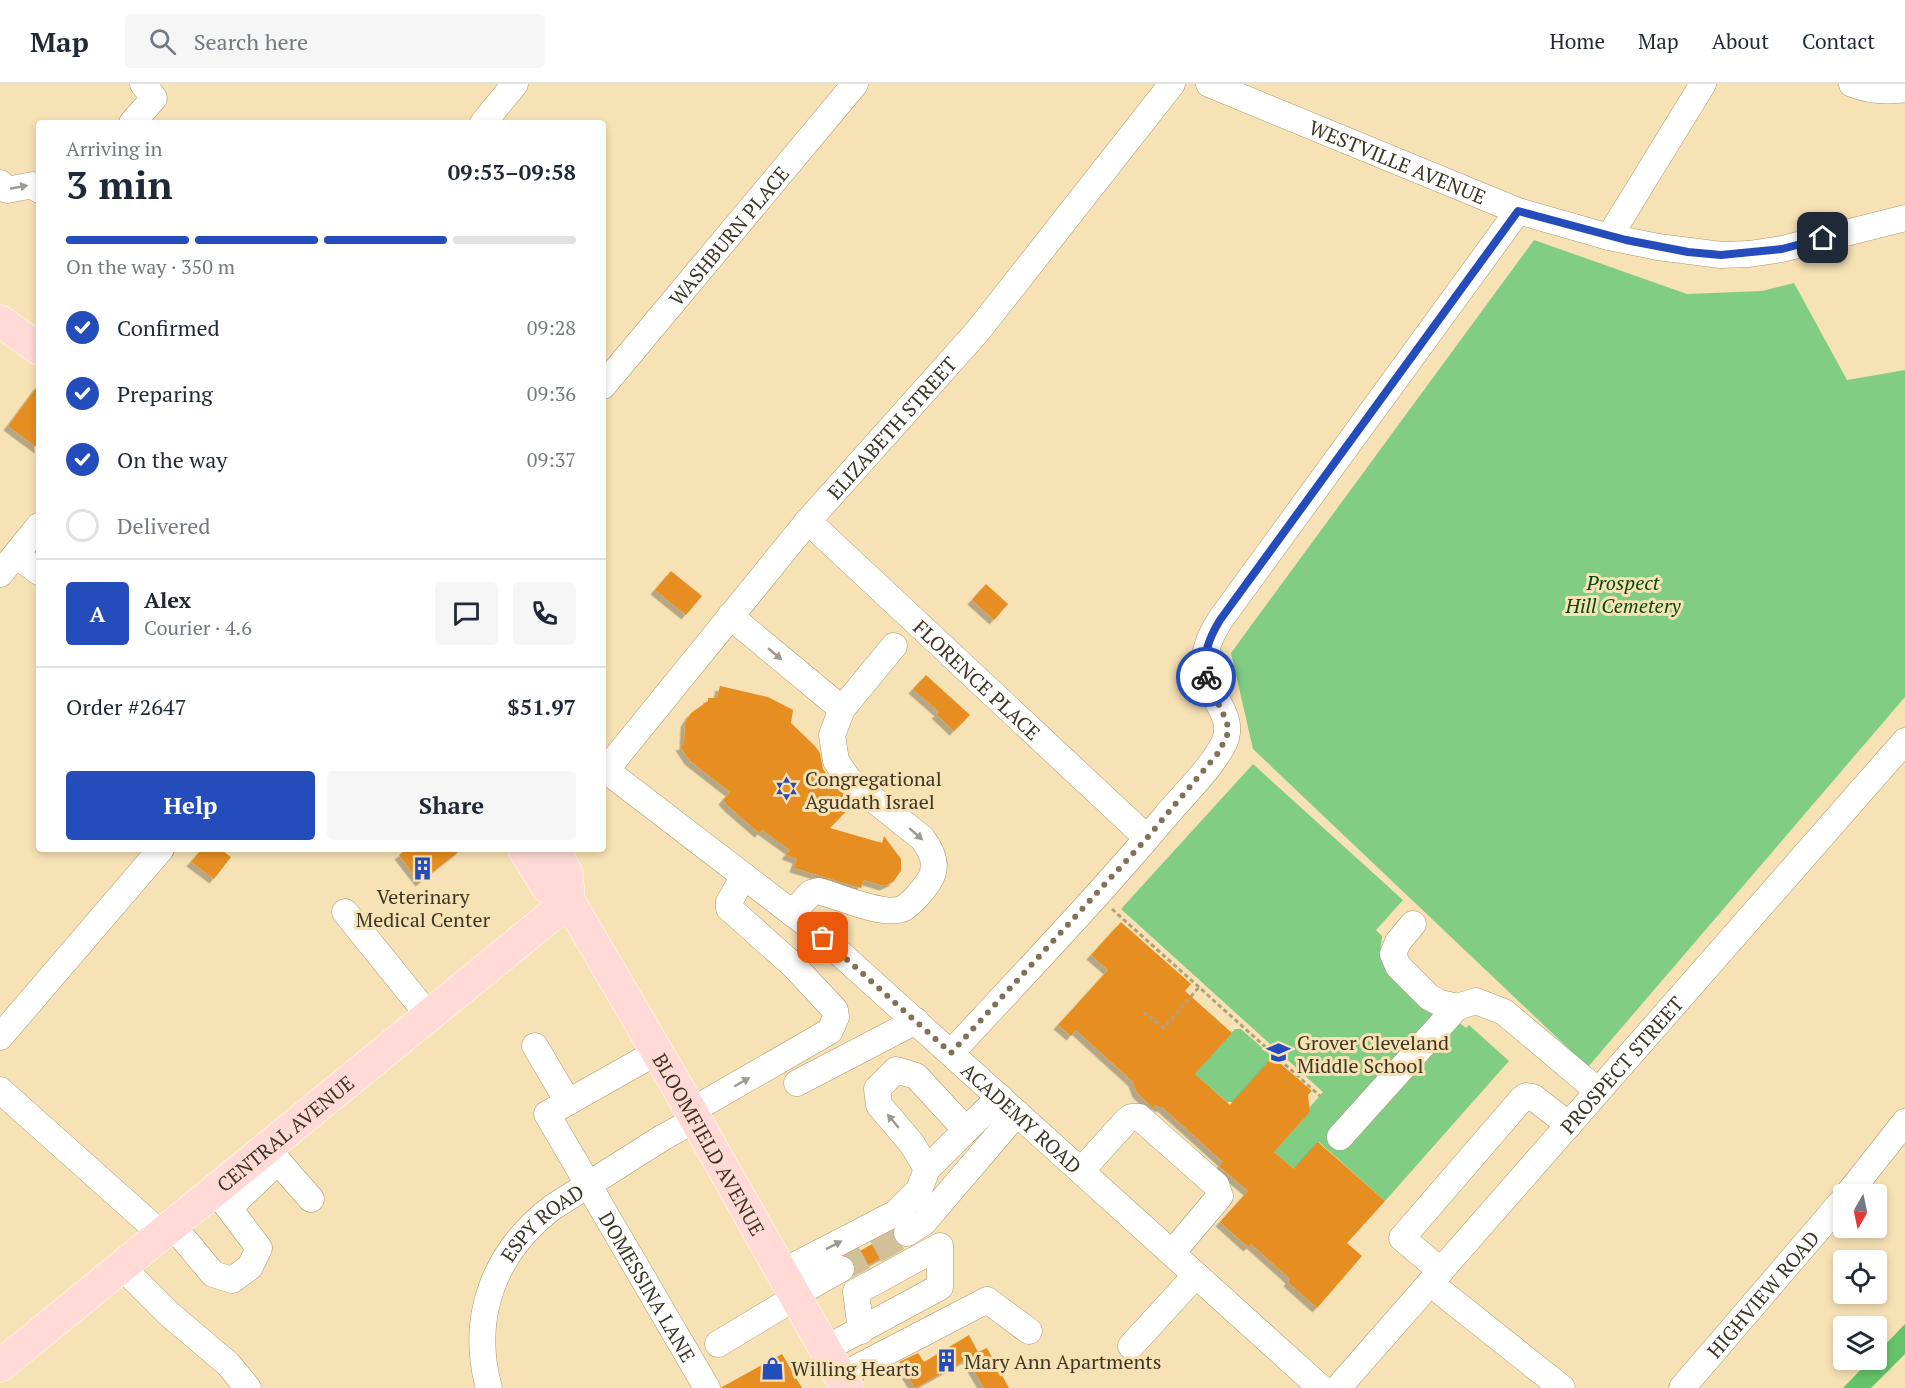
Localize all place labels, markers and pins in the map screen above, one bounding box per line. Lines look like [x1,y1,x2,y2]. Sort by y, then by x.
pin [1797,212,1848,263]
place label: Congregational Agudath Israel [805,765,942,815]
synagogue icon: Congregational Agudath Israel [774,776,800,802]
building icon: Veterinary Medical Center [410,855,436,881]
place label: Veterinary Medical Center [356,883,490,933]
pin [797,912,848,963]
place label: Grover Cleveland Middle School [1297,1029,1449,1079]
school or university icon: Grover Cleveland Middle School [1266,1040,1292,1066]
building icon: Mary Ann Apartments [933,1348,959,1374]
place label: Mary Ann Apartments [964,1348,1161,1375]
shop icon: Willing Hearts [760,1355,786,1381]
place label: Willing Hearts [791,1355,920,1382]

